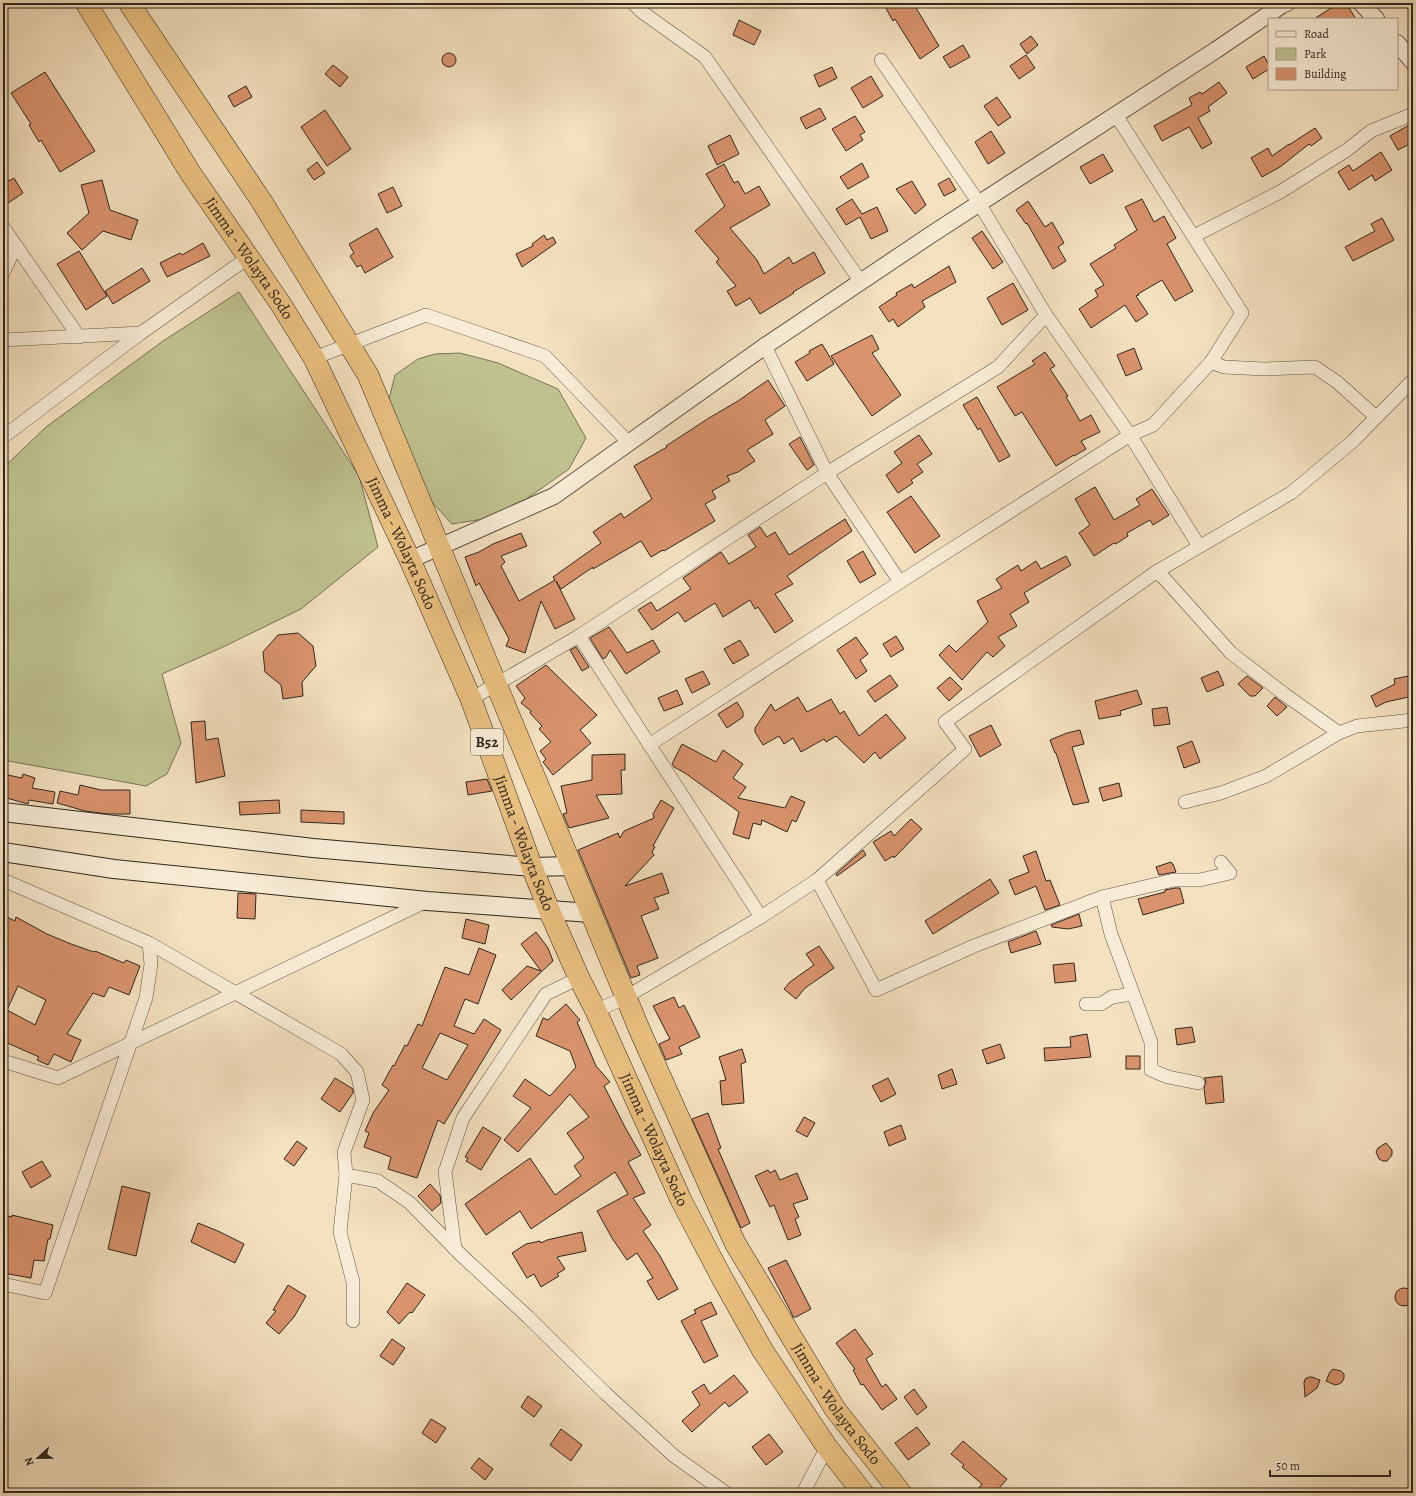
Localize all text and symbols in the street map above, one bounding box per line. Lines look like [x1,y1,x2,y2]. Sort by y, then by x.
legend [1268,18,1398,90]
text: Road [1304,26,1330,42]
text: Park [1304,46,1327,62]
text: Building [1304,66,1346,82]
street label: Jimma - Wolayta Sodo [199,193,299,324]
street label: Jimma - Wolayta Sodo [361,473,441,613]
road number: B52 [471,729,503,755]
street label: Jimma - Wolayta Sodo [489,772,559,914]
street label: Jimma - Wolayta Sodo [614,1070,693,1210]
street label: Jimma - Wolayta Sodo [787,1339,886,1470]
north arrow [18,1438,58,1478]
scale bar [1270,1452,1390,1478]
text: N [21,1455,38,1468]
text: 50 m [1276,1458,1300,1474]

